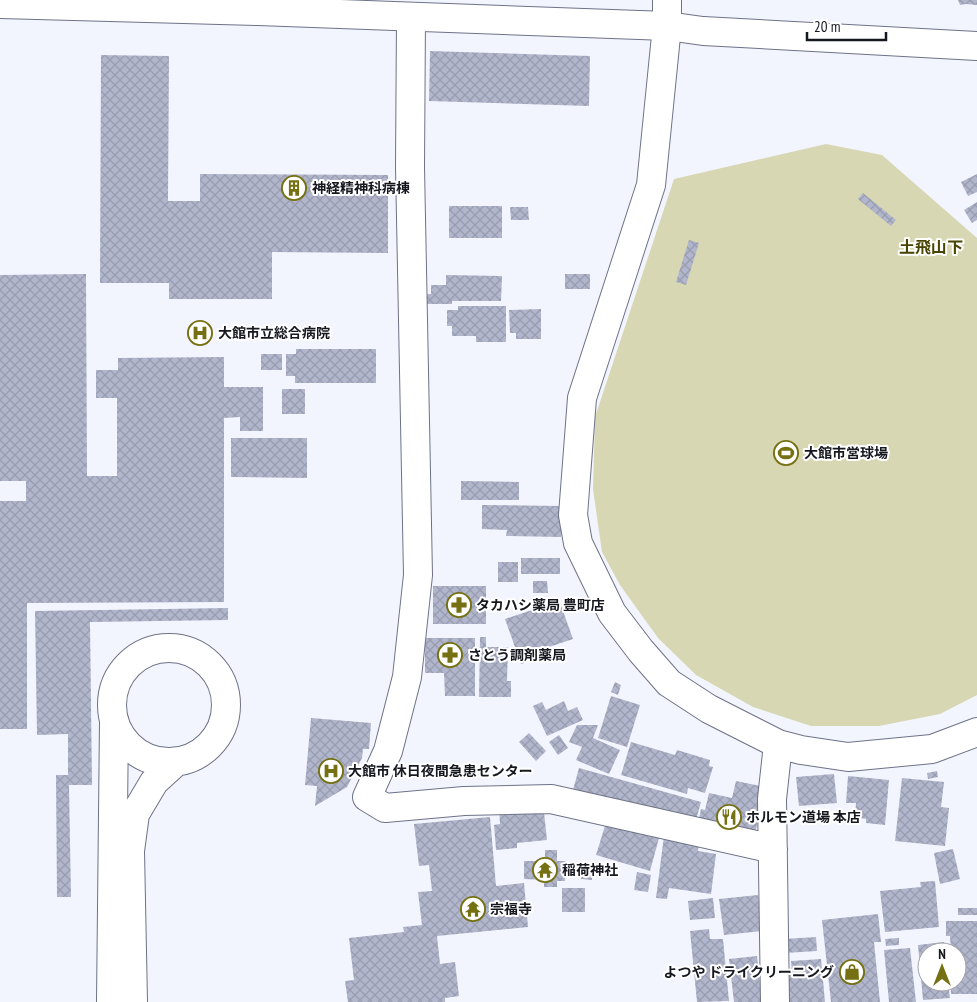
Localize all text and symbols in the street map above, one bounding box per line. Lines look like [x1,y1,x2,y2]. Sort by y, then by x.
scale bar [807,10,886,42]
text: 20 m [814,17,840,36]
building icon: 神経精神科病棟 [281,175,307,201]
place label: 神経精神科病棟 [312,179,410,197]
district label: 土飛山下 [899,237,963,257]
hospital icon: 大館市立総合病院 [187,320,213,346]
place label: 大館市立総合病院 [218,324,330,342]
sports icon: 大館市営球場 [773,440,799,466]
place label: 大館市営球場 [804,444,888,462]
pharmacy icon: タカハシ薬局 豊町店 [446,592,472,618]
place label: タカハシ薬局 豊町店 [476,596,605,614]
pharmacy icon: さとう調剤薬局 [437,642,463,668]
place label: さとう調剤薬局 [468,646,566,664]
hospital icon: 大館市 休日夜間急患センター [318,758,344,784]
place label: 大館市 休日夜間急患センター [348,762,533,780]
restaurant icon: ホルモン道場 本店 [716,804,742,830]
place label: ホルモン道場 本店 [746,808,861,826]
temple icon: 稲荷神社 [532,857,558,883]
place label: 稲荷神社 [562,861,618,879]
temple icon: 宗福寺 [460,896,486,922]
place label: 宗福寺 [490,900,532,918]
north arrow [917,942,967,992]
text: N [938,945,946,963]
shop icon: よつや ドライクリーニング [839,959,865,985]
place label: よつや ドライクリーニング [663,963,834,981]

